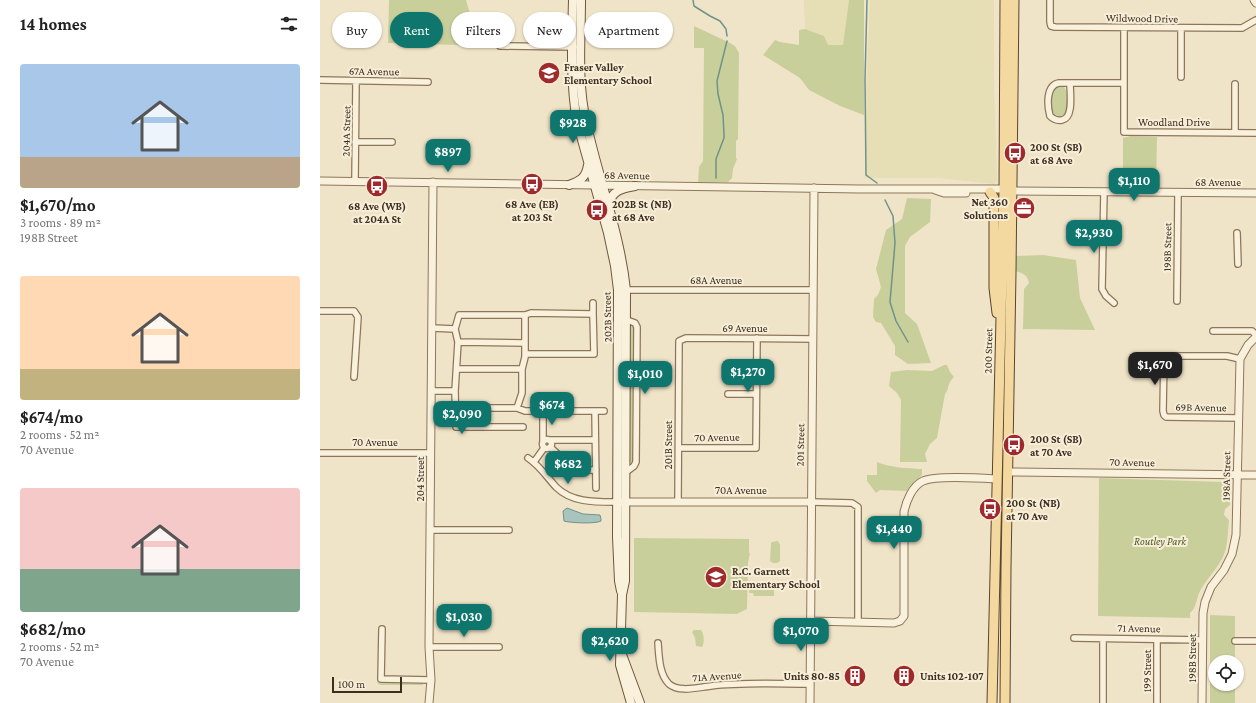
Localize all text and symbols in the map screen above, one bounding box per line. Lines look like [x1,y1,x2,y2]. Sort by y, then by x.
street label: Wildwood Drive [1106,11,1178,25]
chip: Buy [332,12,382,48]
chip: Rent [390,12,443,48]
chip: Filters [451,12,515,48]
chip: New [523,12,576,48]
chip: Apartment [584,12,673,48]
icon: filters [278,13,300,35]
text: 14 homes [20,15,87,34]
school or university icon: Fraser Valley Elementary School [536,60,562,86]
place label: Fraser Valley Elementary School [564,61,653,86]
street label: 67A Avenue [349,65,400,77]
icon: home [124,90,196,162]
street label: 204A Street [340,105,352,157]
pin: $928 [549,110,597,144]
text: $928 [559,115,587,130]
street label: Woodland Drive [1138,116,1210,128]
pin: $897 [424,139,472,173]
bus stop icon: 200 St (SB) at 68 Ave [1002,140,1028,166]
place label: 200 St (SB) at 68 Ave [1030,141,1083,166]
text: $897 [434,144,462,159]
pin: $1,110 [1101,168,1167,202]
street label: 68 Avenue [604,169,650,181]
bus stop icon: 68 Ave (EB) at 203 St [519,171,545,197]
bus stop icon: 68 Ave (WB) at 204A St [364,173,390,199]
text: $1,110 [1118,173,1150,188]
street label: 68 Avenue [1195,176,1241,188]
office icon: Net 360 Solutions [1011,195,1037,221]
text: $1,670/mo [20,196,96,215]
place label: Net 360 Solutions [964,196,1009,221]
bus stop icon: 202B St (NB) at 68 Ave [584,197,610,223]
place label: 68 Ave (EB) at 203 St [505,198,559,223]
place label: 202B St (NB) at 68 Ave [612,198,672,223]
place label: 68 Ave (WB) at 204A St [348,200,406,225]
text: 3 rooms · 89 m² [20,215,101,230]
pin: $2,930 [1061,220,1127,254]
street label: 198B Street [1161,222,1173,272]
text: $2,930 [1075,225,1113,240]
text: 198B Street [20,230,78,245]
street label: 68A Avenue [690,274,742,286]
street label: 202B Street [601,291,613,342]
icon: home [124,302,196,374]
street label: 69 Avenue [722,322,768,334]
street label: 200 Street [982,328,994,374]
pin: $1,670 [1122,352,1188,386]
text: $1,670 [1137,357,1173,372]
pin: $1,270 [715,359,781,393]
pin: $1,010 [612,361,678,395]
text: $1,270 [730,364,766,379]
text: $1,010 [627,366,663,381]
pin: $674 [528,392,576,426]
text: $674 [539,397,565,412]
pin: $2,090 [429,401,495,435]
street label: 69B Avenue [1175,401,1227,413]
text: $2,090 [442,406,482,421]
text: $674/mo [20,408,83,427]
street label: 201B Street [662,420,674,469]
street label: 201 Street [794,423,806,467]
text: 2 rooms · 52 m² [20,427,99,442]
street label: 70 Avenue [694,431,740,443]
bus stop icon: 200 St (SB) at 70 Ave [1001,432,1027,458]
place label: 200 St (SB) at 70 Ave [1030,433,1083,458]
street label: 70 Avenue [352,436,398,448]
text: 70 Avenue [20,442,74,457]
pin: $682 [544,451,592,485]
street label: 198A Street [1220,451,1232,501]
street label: 204 Street [414,456,426,501]
text: $682 [554,456,582,471]
street label: 70 Avenue [1109,456,1155,468]
street label: 70A Avenue [715,484,767,496]
bus stop icon: 200 St (NB) at 70 Ave [977,496,1003,522]
place label: 200 St (NB) at 70 Ave [1006,497,1061,522]
icon: home [124,514,196,586]
pin: $1,440 [861,516,927,550]
text: $1,440 [876,521,912,536]
park label: Routley Park [1134,535,1187,548]
school or university icon: R.C. Garnett Elementary School [703,564,729,590]
place label: R.C. Garnett Elementary School [732,565,821,590]
pin: $1,030 [431,604,497,638]
text: $1,030 [446,609,482,624]
pin: $1,070 [768,618,834,652]
text: $682/mo [20,620,86,639]
street label: 71 Avenue [1117,622,1161,634]
text: $1,070 [783,623,819,638]
pin: $2,620 [577,628,643,662]
text: $2,620 [591,633,629,648]
street label: 198B Street [1186,633,1198,683]
text: 2 rooms · 52 m² [20,639,99,654]
street label: 199 Street [1141,649,1153,692]
text: 70 Avenue [20,654,74,669]
map controls [1208,655,1244,691]
button: locate [1208,655,1244,691]
building icon: Units 80-85 [842,663,868,689]
building icon: Units 102-107 [891,663,917,689]
street label: 71A Avenue [692,668,742,684]
place label: Units 80-85 [783,670,840,682]
place label: Units 102-107 [920,670,984,682]
scale bar [332,675,402,694]
text: 100 m [338,678,365,690]

